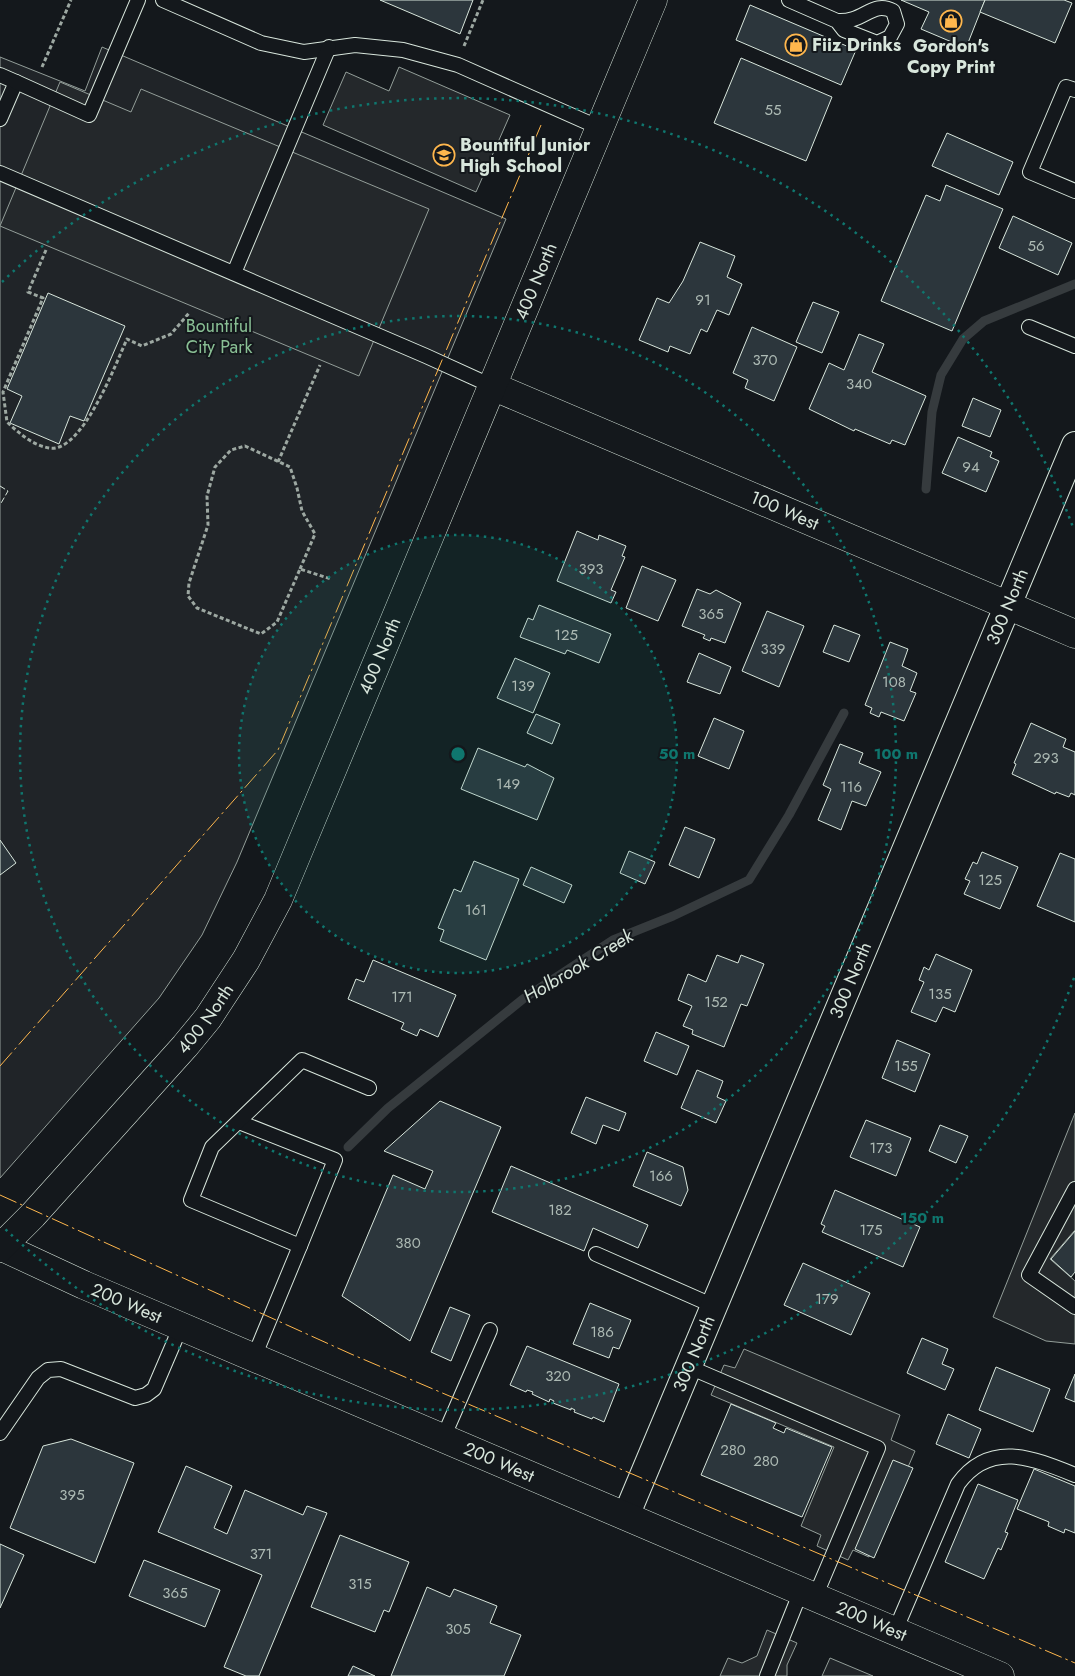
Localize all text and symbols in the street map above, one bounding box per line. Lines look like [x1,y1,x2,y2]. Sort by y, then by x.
shop icon: Gordon's Copy Print [939,9,963,33]
place label: Fiiz Drinks [812,32,901,58]
shop icon: Fiiz Drinks [784,33,808,57]
place label: Gordon's Copy Print [907,33,995,80]
house number: 55 [765,99,781,121]
place label: Bountiful Junior High School [460,132,591,179]
school or university icon: Bountiful Junior High School [432,143,456,167]
house number: 56 [1027,235,1045,257]
street label: 400 North [508,239,563,324]
house number: 91 [695,289,711,311]
park label: Bountiful City Park [186,313,252,360]
house number: 370 [753,349,777,371]
house number: 340 [846,373,872,395]
house number: 94 [962,456,980,478]
street label: 100 West [746,484,824,537]
house number: 393 [578,558,604,580]
street label: 300 North [980,564,1035,649]
house number: 365 [698,603,724,625]
street label: 400 North [352,613,407,698]
house number: 125 [554,624,578,646]
house number: 339 [760,638,786,660]
house number: 108 [882,671,906,693]
house number: 139 [511,675,535,697]
text: 50 m [659,743,695,765]
text: 100 m [874,743,918,765]
centre of rings [449,745,467,763]
house number: 293 [1033,747,1059,769]
house number: 149 [496,773,520,795]
house number: 116 [840,776,862,798]
house number: 125 [978,869,1002,891]
house number: 161 [465,899,487,921]
water label: Holbrook Creek [518,922,639,1009]
street label: 300 North [823,938,878,1022]
street label: 400 North [171,979,240,1060]
house number: 135 [928,983,952,1005]
house number: 171 [391,986,413,1008]
house number: 152 [704,991,728,1013]
house number: 155 [894,1055,918,1077]
house number: 173 [870,1137,892,1159]
house number: 166 [649,1165,673,1187]
house number: 182 [548,1199,572,1221]
text: 150 m [900,1207,944,1229]
house number: 175 [859,1219,883,1241]
house number: 380 [395,1232,421,1254]
street label: 200 West [87,1277,167,1330]
house number: 179 [815,1288,839,1310]
street label: 300 North [666,1311,722,1396]
house number: 186 [590,1321,614,1343]
house number: 320 [545,1365,571,1387]
street label: 200 West [460,1436,539,1489]
house number: 280 [720,1439,746,1461]
house number: 280 [753,1450,779,1472]
house number: 395 [59,1484,85,1506]
house number: 371 [250,1543,272,1565]
house number: 315 [348,1573,372,1595]
house number: 365 [162,1582,188,1604]
street label: 200 West [832,1595,912,1648]
house number: 305 [445,1618,471,1640]

